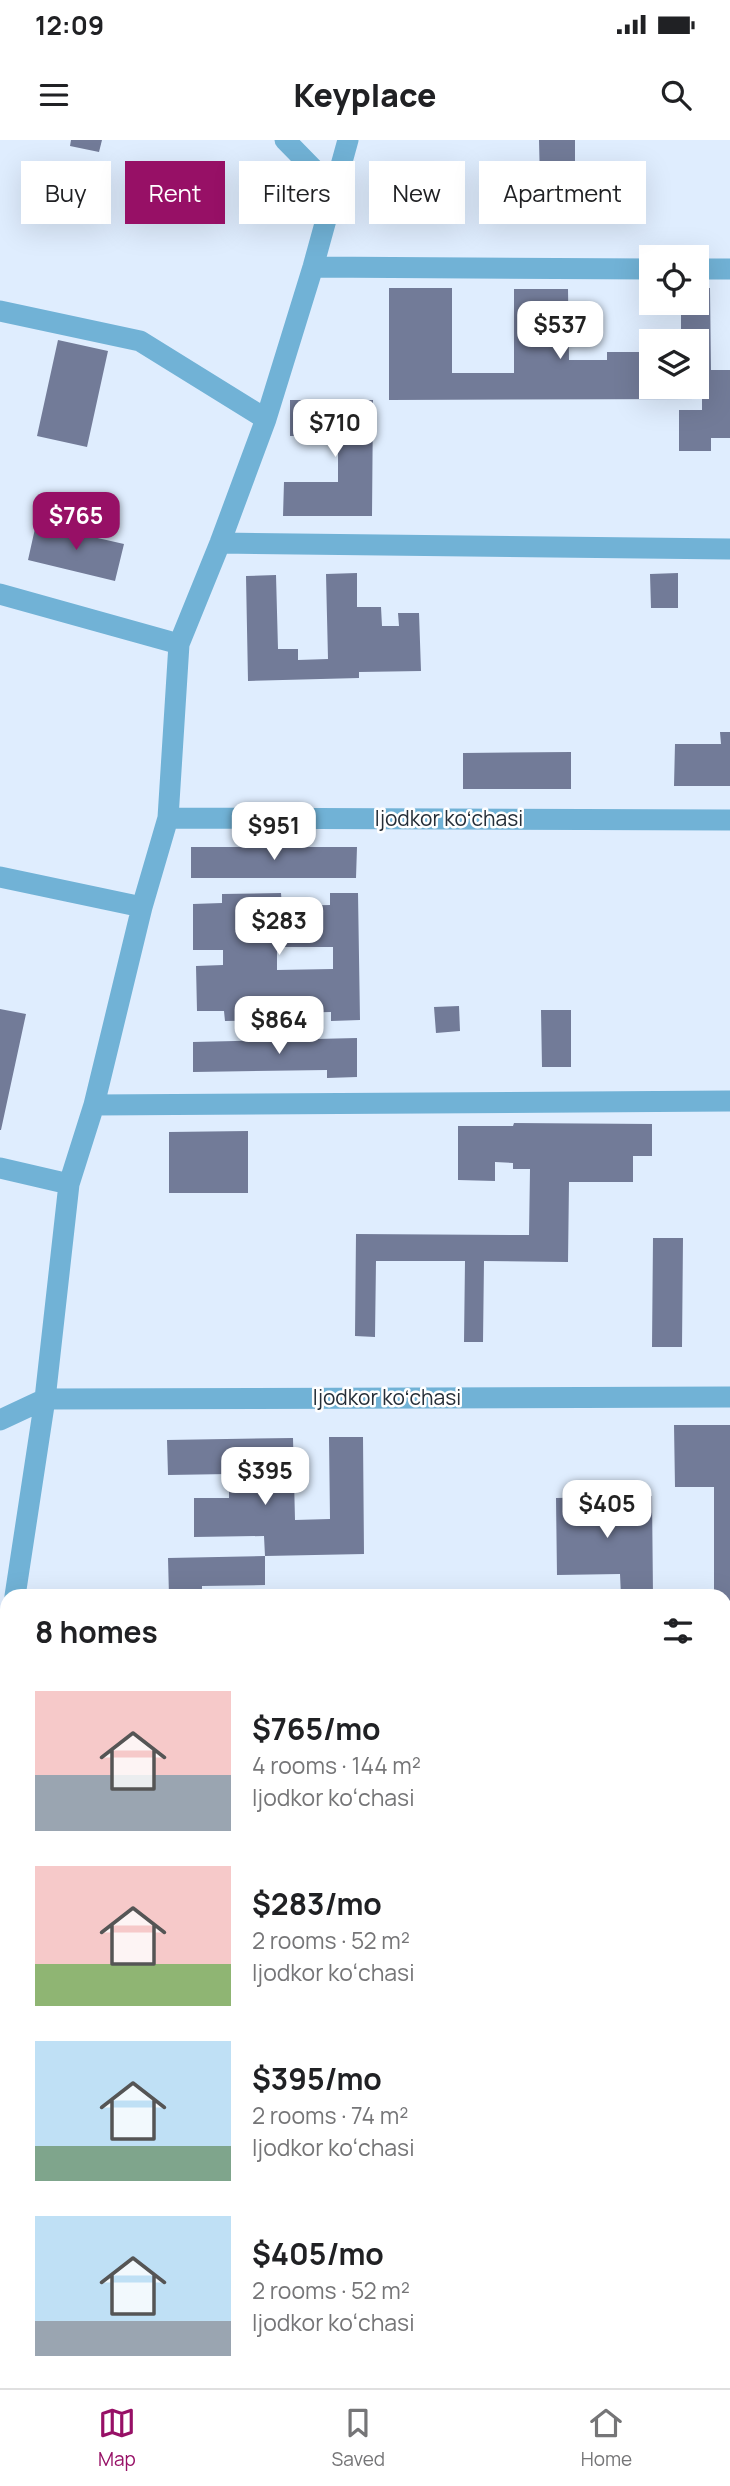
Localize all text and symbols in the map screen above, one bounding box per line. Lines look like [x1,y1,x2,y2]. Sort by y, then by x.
text: 12:09 [35,7,104,43]
text: Keyplace [293,73,437,117]
icon: menu [35,76,73,114]
icon: search [657,76,695,114]
chip: Buy [21,161,111,224]
chip: Rent [125,161,225,224]
chip: Filters [239,161,355,224]
chip: New [369,161,465,224]
chip: Apartment [479,161,646,224]
map controls [639,245,709,399]
button: locate [639,245,709,315]
pin: $537 [519,302,601,361]
text: $537 [533,308,587,340]
button: layers [639,329,709,399]
pin: $710 [294,400,376,459]
text: $710 [309,406,361,438]
pin: $765 [35,492,117,552]
text: $765 [49,499,103,531]
pin: $951 [233,802,315,862]
street label: Ijodkor koʻchasi [375,804,523,832]
text: $951 [248,809,300,841]
pin: $283 [238,898,320,957]
text: $283 [251,904,307,936]
pin: $864 [238,996,320,1056]
text: $864 [251,1003,307,1035]
street label: Ijodkor koʻchasi [313,1383,461,1411]
pin: $395 [224,1448,306,1507]
text: $395 [237,1454,293,1486]
pin: $405 [566,1480,648,1540]
text: $405 [578,1487,636,1519]
text: 8 homes [35,1611,158,1652]
icon: filters [659,1612,697,1650]
text: $765/mo [252,1708,380,1749]
icon: home [91,1719,175,1803]
text: 4 rooms · 144 m² [252,1749,421,1781]
text: Ijodkor koʻchasi [252,1781,415,1813]
text: $283/mo [252,1883,382,1924]
icon: home [91,1894,175,1978]
text: 2 rooms · 52 m² [252,1924,410,1956]
text: Ijodkor koʻchasi [252,1956,415,1988]
text: $395/mo [252,2058,382,2099]
icon: home [91,2069,175,2153]
text: 2 rooms · 74 m² [252,2099,408,2131]
text: Ijodkor koʻchasi [252,2131,415,2163]
text: $405/mo [252,2233,384,2274]
icon: home [91,2244,175,2328]
text: 2 rooms · 52 m² [252,2274,410,2306]
text: Ijodkor koʻchasi [252,2306,415,2338]
tab: Map [98,2404,136,2472]
tab: Saved [332,2404,385,2472]
tab: Home [581,2404,632,2472]

